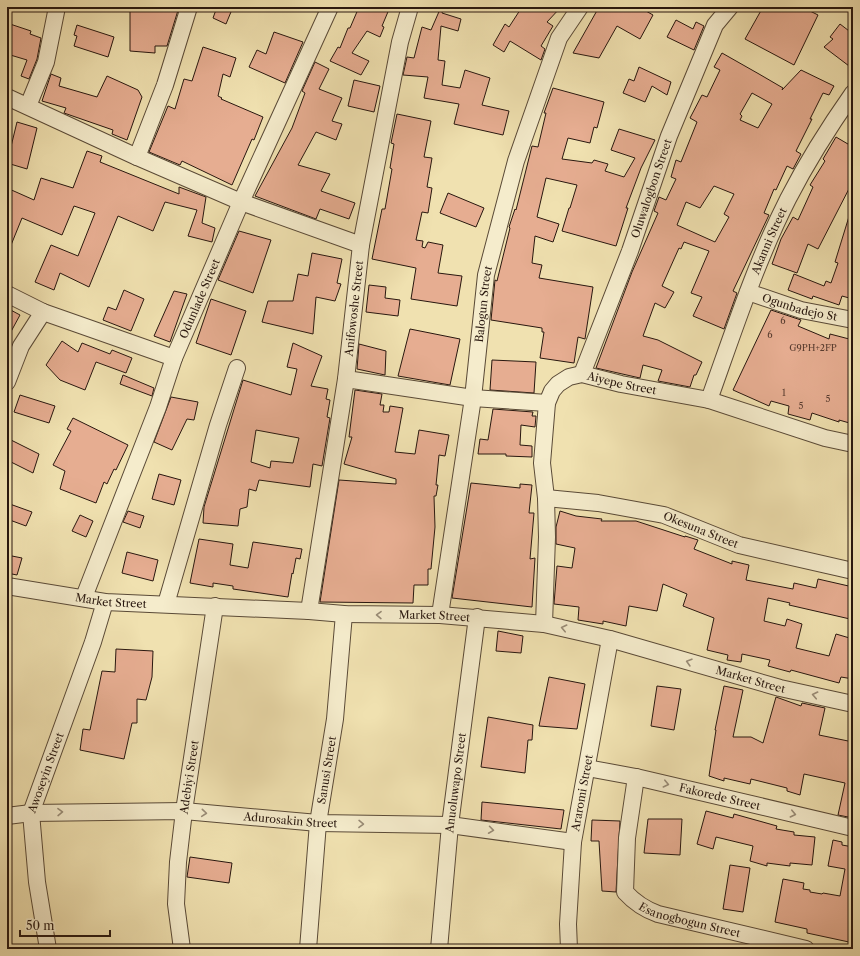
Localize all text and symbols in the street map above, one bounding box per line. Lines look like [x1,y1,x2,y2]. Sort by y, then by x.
street label: Oluwalogbon Street [628,137,675,240]
street label: Akanni Street [748,205,790,277]
street label: Odunlade Street [176,256,223,341]
street label: Anifowoshe Street [341,260,366,358]
street label: Balogun Street [472,264,495,343]
street label: Ogunbadejo St [760,290,838,324]
house number: 6 [780,315,786,326]
house number: 6 [767,329,773,340]
house number: G9PH+2FP [789,342,837,353]
street label: Aiyepe Street [585,368,658,397]
house number: 1 [782,387,786,398]
house number: 5 [826,393,831,404]
house number: 5 [799,400,804,411]
street label: Okesuna Street [661,508,740,551]
street label: Market Street [74,590,147,611]
street label: Market Street [398,608,471,625]
one-way arrow [376,611,382,619]
one-way arrow [561,625,567,633]
one-way arrow [686,658,693,667]
street label: Market Street [714,663,787,696]
one-way arrow [812,692,818,700]
street label: Awoseyin Street [24,731,67,816]
street label: Anuoluwapo Street [442,732,469,834]
street label: Sanusi Street [314,735,339,805]
street label: Adebiyi Street [176,739,202,816]
street label: Araromi Street [568,753,596,833]
one-way arrow [663,780,669,788]
street label: Fakorede Street [678,780,762,813]
one-way arrow [57,808,63,816]
one-way arrow [201,808,207,817]
street label: Adurosakin Street [242,809,338,830]
one-way arrow [789,809,796,818]
one-way arrow [358,820,364,828]
one-way arrow [488,825,494,834]
street label: Esanogbogun Street [636,899,742,940]
scale bar [20,912,110,938]
text: 50 m [26,918,55,933]

